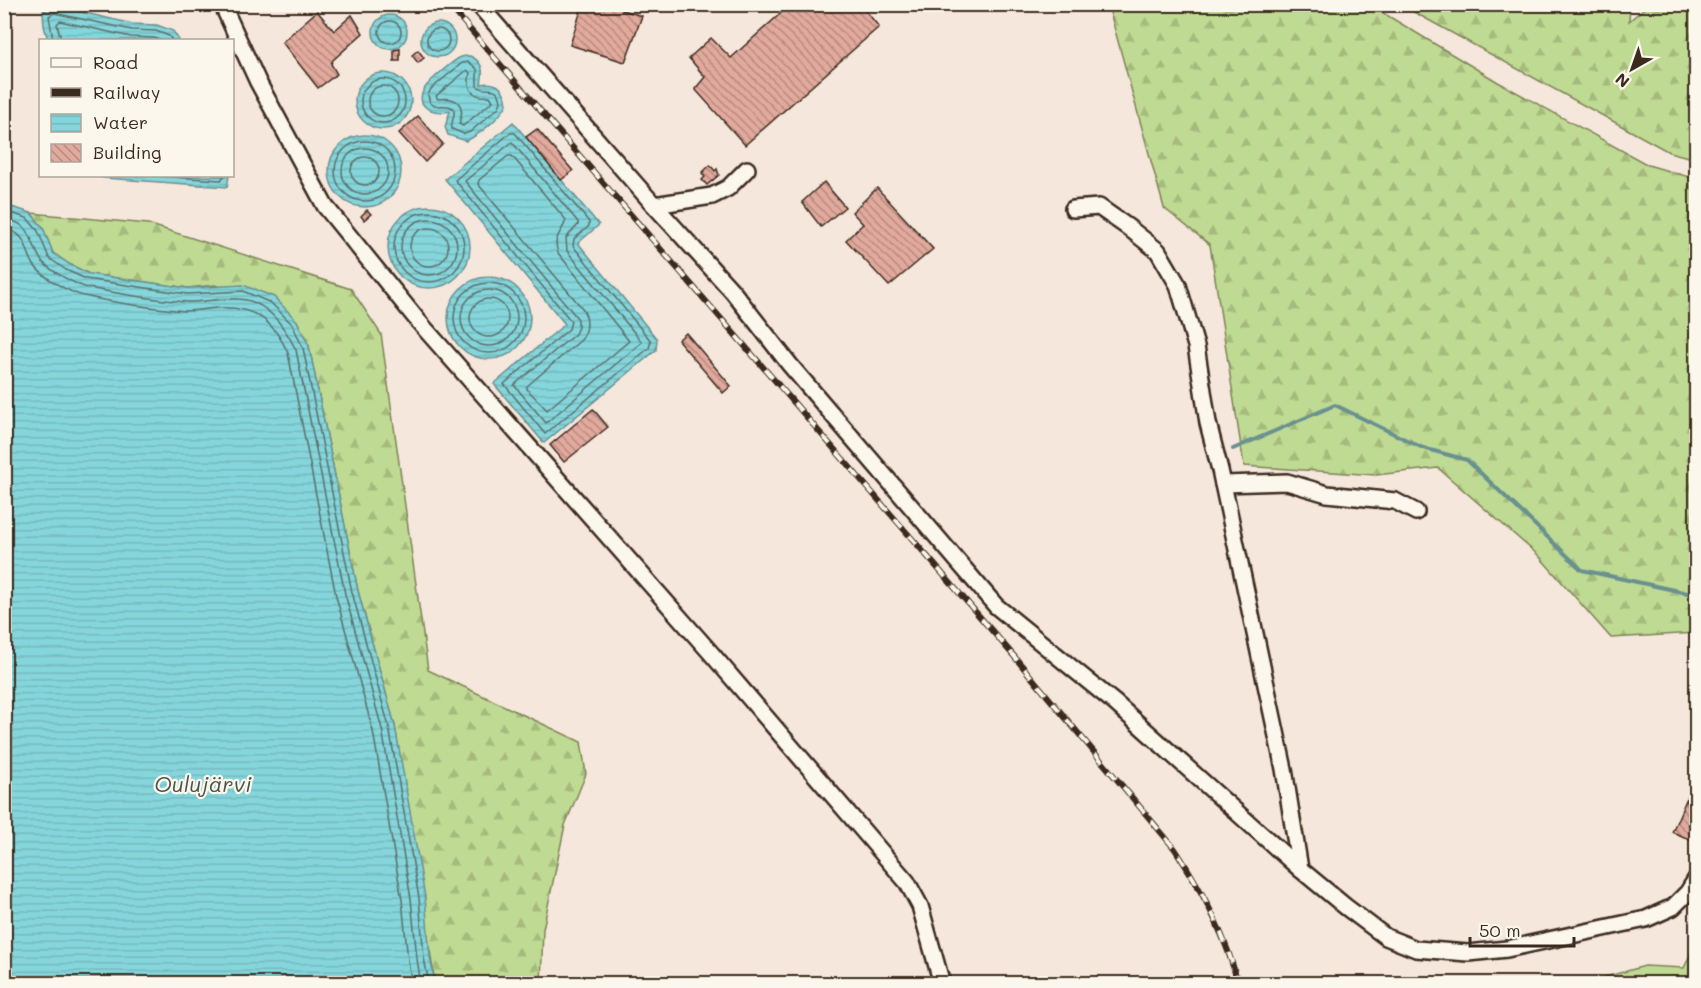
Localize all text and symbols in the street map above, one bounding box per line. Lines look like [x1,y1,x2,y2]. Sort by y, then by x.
legend [39,39,234,177]
north arrow [1602,39,1662,99]
text: Road [93,50,138,74]
text: N [1611,69,1633,93]
text: Railway [93,80,160,104]
text: Water [93,110,148,134]
text: Building [93,140,161,164]
water label: Oulujärvi [154,769,252,798]
scale bar [1470,910,1574,948]
text: 50 m [1479,918,1521,942]

